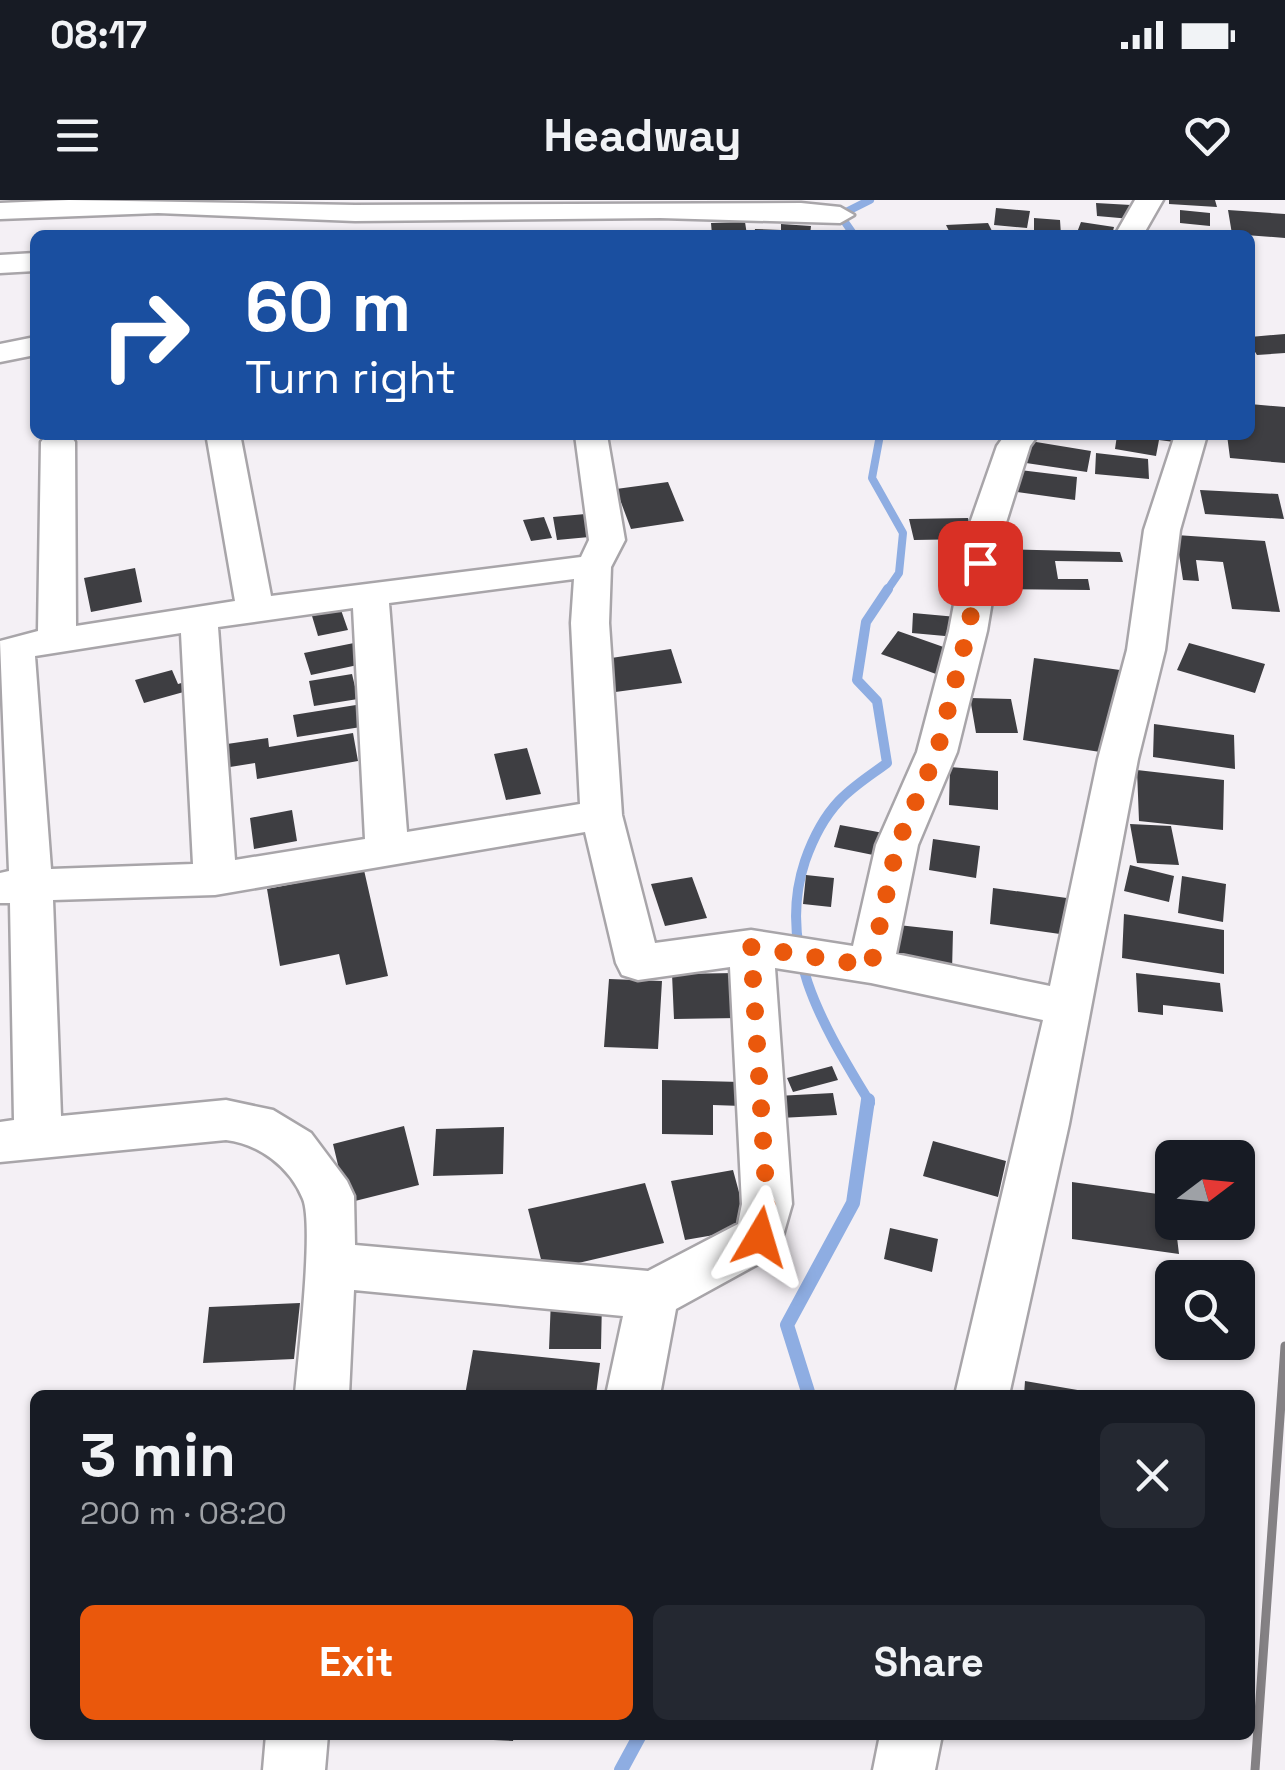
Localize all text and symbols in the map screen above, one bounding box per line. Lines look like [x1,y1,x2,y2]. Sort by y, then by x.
text: 08:17 [50,11,147,59]
text: Headway [543,107,742,164]
icon: menu [50,108,105,163]
icon: heart [1180,108,1235,163]
text: 60 m [245,262,411,351]
icon: right [80,270,210,400]
text: Turn right [245,349,456,406]
pin [938,521,1023,606]
icon: arrive [953,536,1008,591]
north arrow [1155,1140,1255,1240]
map controls [1155,1140,1255,1360]
position arrow [708,1185,812,1289]
button: search [1155,1260,1255,1360]
text: 3 min [80,1417,236,1494]
button: close [1100,1423,1205,1528]
text: 200 m · 08:20 [80,1493,287,1533]
button: Exit [80,1605,633,1720]
button: Share [653,1605,1205,1720]

